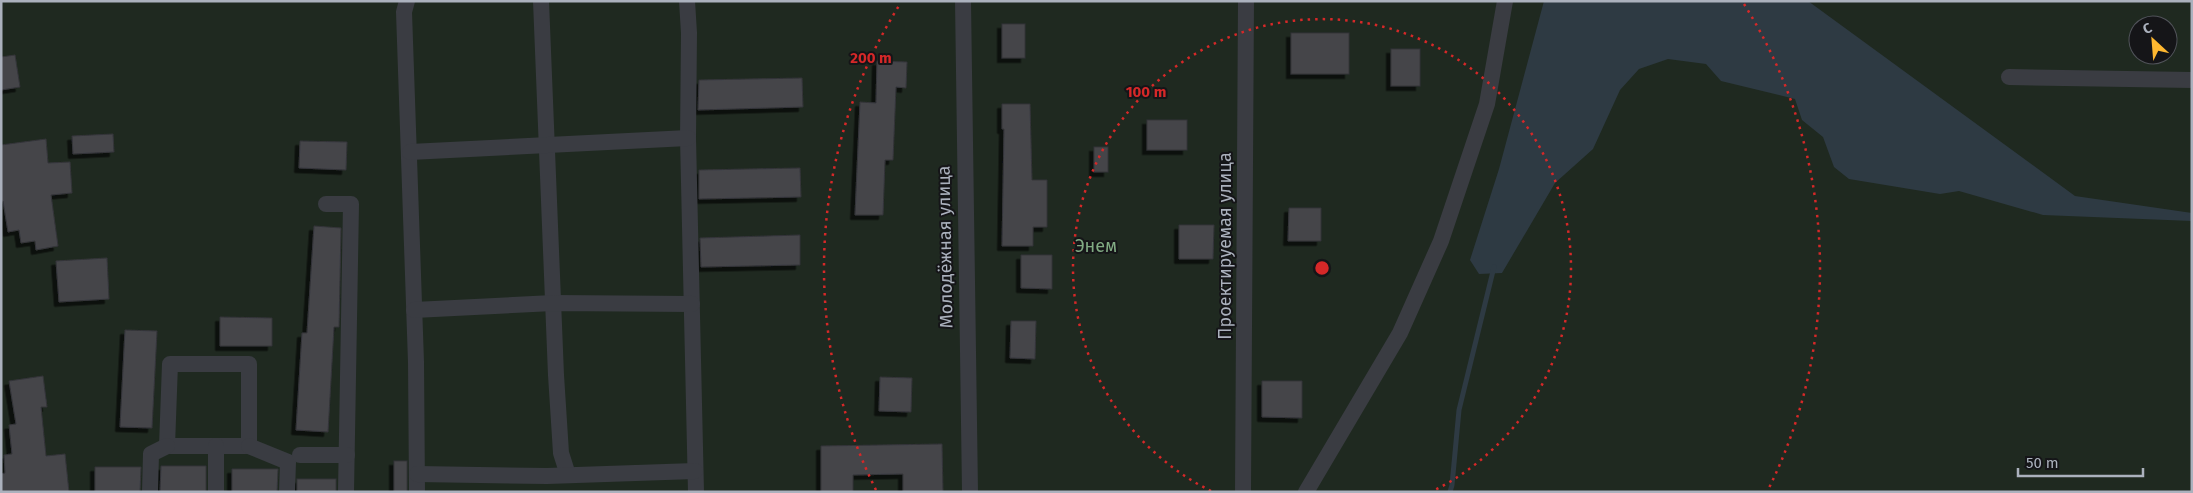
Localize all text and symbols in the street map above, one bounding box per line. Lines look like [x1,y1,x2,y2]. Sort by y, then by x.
north arrow [2128,15,2178,65]
text: С [2140,19,2155,38]
text: 200 m [850,49,892,67]
text: 100 m [1126,83,1166,101]
street label: Проектируемая улица [1214,152,1236,340]
street label: Молодёжная улица [933,165,957,329]
park label: Энем [1075,235,1117,257]
centre of rings [1313,259,1331,277]
scale bar [2018,446,2143,478]
text: 50 m [2026,454,2059,472]

